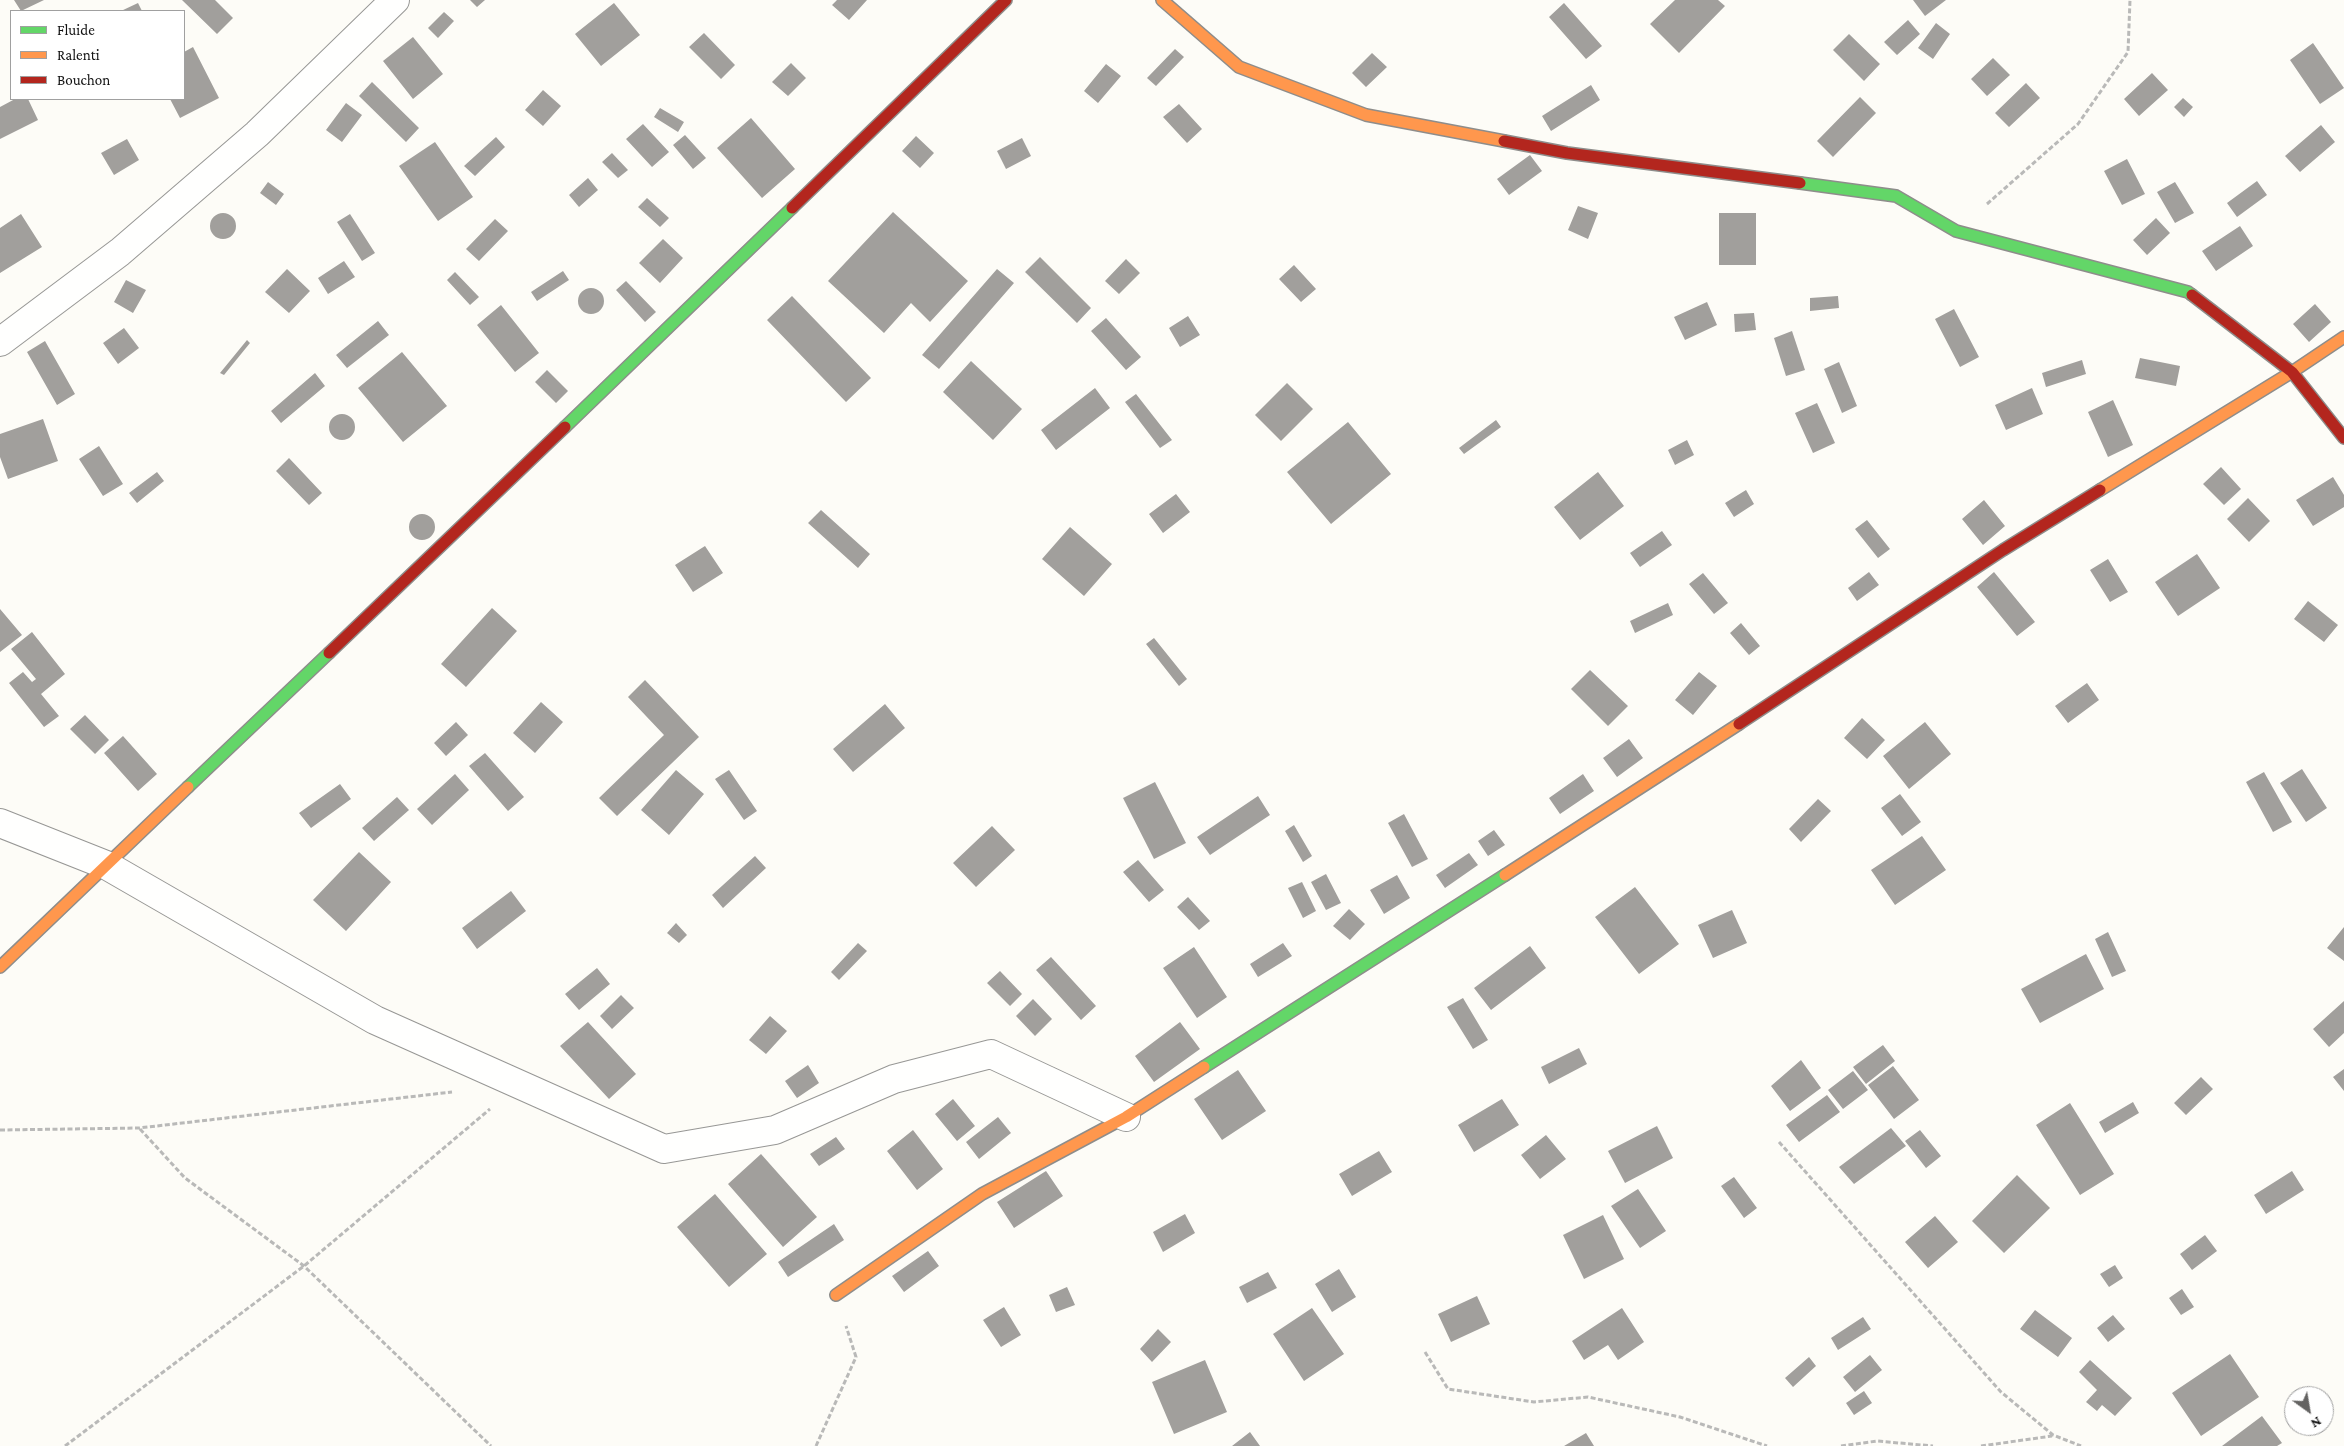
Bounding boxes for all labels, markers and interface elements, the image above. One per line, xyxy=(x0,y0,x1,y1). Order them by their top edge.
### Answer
legend xyxy=(10,10,185,100)
text: Fluide xyxy=(57,22,95,38)
text: Ralenti xyxy=(57,47,100,63)
text: Bouchon xyxy=(57,72,110,88)
north arrow xyxy=(2284,1386,2334,1436)
text: N xyxy=(2308,1414,2325,1432)

